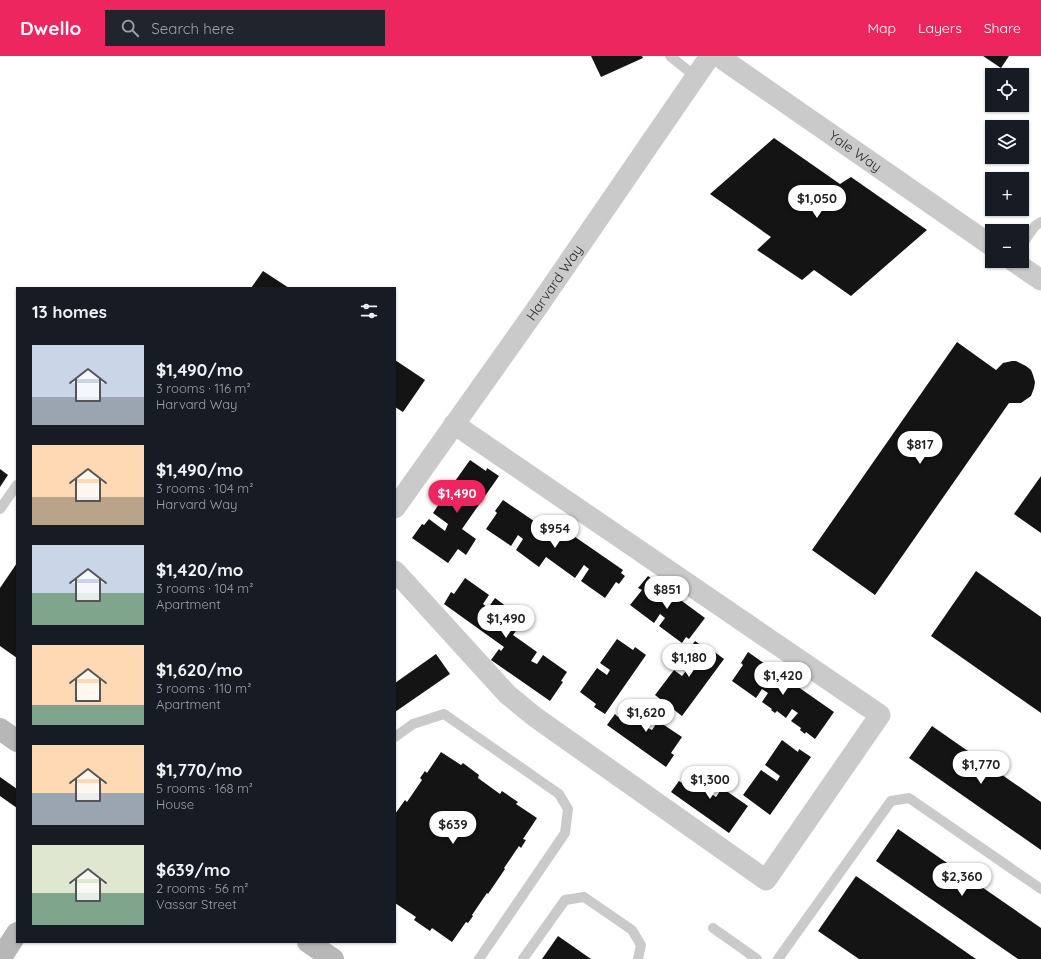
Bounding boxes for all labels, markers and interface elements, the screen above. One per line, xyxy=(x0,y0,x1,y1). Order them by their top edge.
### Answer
search box xyxy=(105,10,385,46)
text: Dwello xyxy=(20,16,81,40)
icon: search xyxy=(119,17,141,39)
text: Search here xyxy=(151,19,234,38)
text: Map xyxy=(867,19,896,37)
text: Layers xyxy=(918,19,962,37)
text: Share xyxy=(984,19,1021,37)
map controls xyxy=(985,68,1029,268)
button: locate xyxy=(985,68,1029,112)
button: layers xyxy=(985,120,1029,164)
street label: Yale Way xyxy=(825,127,885,176)
button: + xyxy=(985,172,1029,216)
pin: $1,050 xyxy=(784,185,850,219)
text: $1,050 xyxy=(797,190,837,206)
button: − xyxy=(985,224,1029,268)
street label: Harvard Way xyxy=(522,241,587,324)
icon: filters xyxy=(358,300,380,322)
text: 13 homes xyxy=(32,301,107,322)
text: $1,490/mo xyxy=(156,359,243,380)
icon: home xyxy=(64,361,112,409)
text: 3 rooms · 116 m² xyxy=(156,380,251,396)
text: Harvard Way xyxy=(156,396,237,412)
pin: $817 xyxy=(896,431,944,465)
text: $817 xyxy=(906,436,934,452)
text: $1,490/mo xyxy=(156,459,243,480)
icon: home xyxy=(64,461,112,509)
text: 3 rooms · 104 m² xyxy=(156,480,253,496)
pin: $1,490 xyxy=(424,480,490,514)
text: $1,490 xyxy=(437,485,477,501)
text: Harvard Way xyxy=(156,496,237,512)
pin: $954 xyxy=(531,515,579,549)
text: $954 xyxy=(540,520,570,536)
text: $1,420/mo xyxy=(156,559,243,580)
icon: home xyxy=(64,561,112,609)
pin: $851 xyxy=(643,576,691,610)
text: 3 rooms · 104 m² xyxy=(156,580,253,596)
text: $851 xyxy=(653,581,681,597)
text: Apartment xyxy=(156,596,221,612)
pin: $1,490 xyxy=(473,605,539,639)
text: $1,490 xyxy=(486,610,526,626)
pin: $1,180 xyxy=(656,644,722,678)
text: $1,180 xyxy=(671,649,707,665)
text: $1,620/mo xyxy=(156,659,243,680)
icon: home xyxy=(64,661,112,709)
pin: $1,420 xyxy=(750,662,816,696)
text: $1,420 xyxy=(763,667,803,683)
text: 3 rooms · 110 m² xyxy=(156,680,251,696)
text: Apartment xyxy=(156,696,221,712)
pin: $1,620 xyxy=(613,699,679,733)
text: $1,620 xyxy=(627,704,665,720)
pin: $1,770 xyxy=(948,751,1014,785)
text: $1,770 xyxy=(962,756,1000,772)
text: $1,770/mo xyxy=(156,759,242,780)
icon: home xyxy=(64,761,112,809)
pin: $1,300 xyxy=(677,766,743,800)
text: $1,300 xyxy=(690,771,730,787)
text: 5 rooms · 168 m² xyxy=(156,780,253,796)
text: House xyxy=(156,796,194,812)
pin: $639 xyxy=(429,811,477,845)
text: $639 xyxy=(438,816,468,832)
text: $639/mo xyxy=(156,859,230,880)
icon: home xyxy=(64,861,112,909)
pin: $2,360 xyxy=(929,863,995,897)
text: $2,360 xyxy=(942,868,982,884)
text: 2 rooms · 56 m² xyxy=(156,880,248,896)
text: Vassar Street xyxy=(156,896,237,912)

